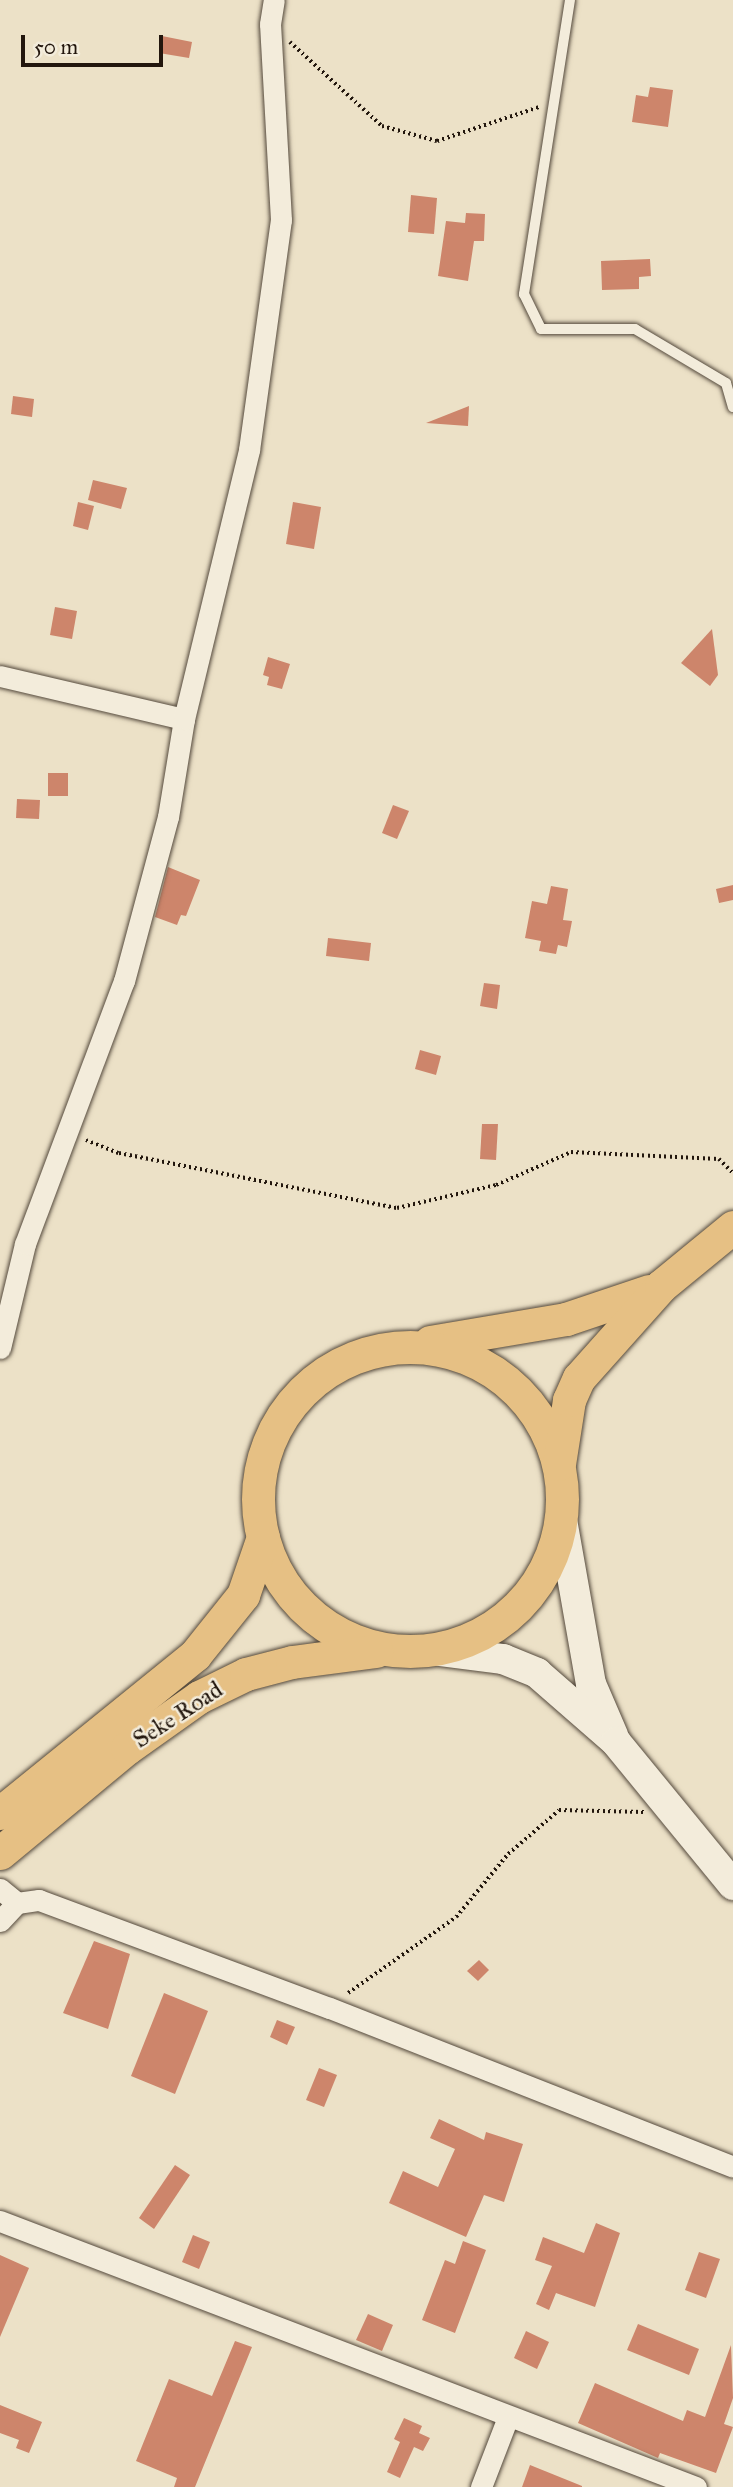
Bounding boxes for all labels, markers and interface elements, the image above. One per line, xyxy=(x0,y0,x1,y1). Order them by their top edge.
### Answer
scale bar xyxy=(24,21,166,65)
text: 50 m xyxy=(34,34,78,60)
street label: Seke Road xyxy=(128,1675,228,1755)

